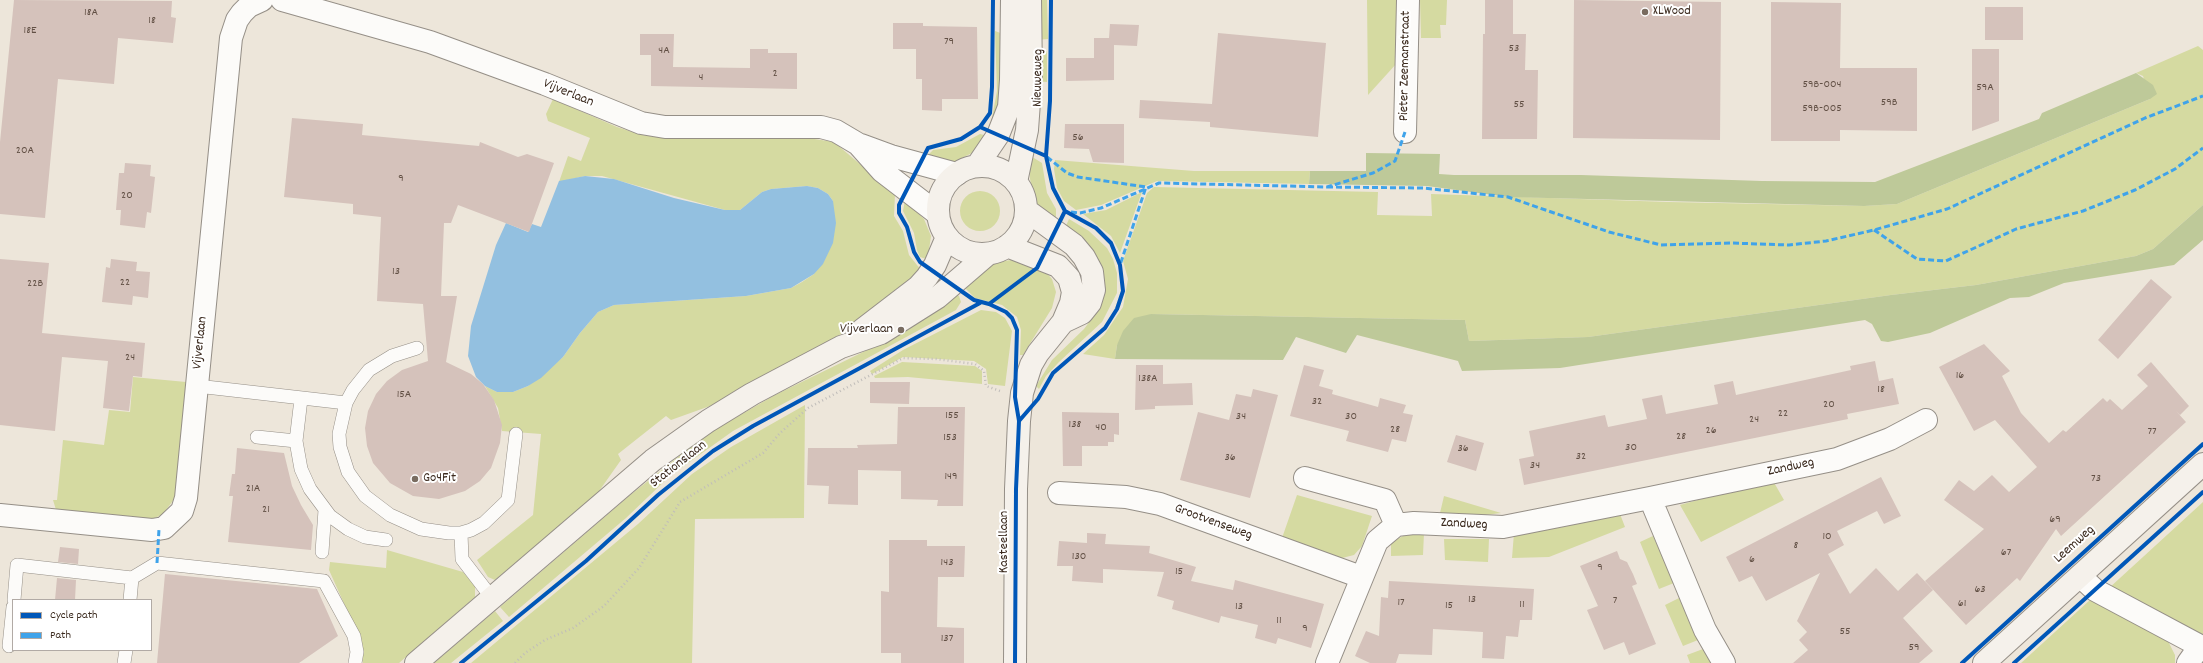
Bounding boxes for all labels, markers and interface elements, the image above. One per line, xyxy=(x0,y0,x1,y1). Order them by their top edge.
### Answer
place label: XLWood xyxy=(1653,4,1691,20)
house number: 18A xyxy=(84,6,98,20)
marker: XLWood xyxy=(1640,7,1650,17)
street label: Pieter Zeemanstraat xyxy=(1397,11,1415,121)
house number: 18 xyxy=(148,14,156,28)
house number: 18E xyxy=(24,24,36,38)
house number: 79 xyxy=(944,35,954,49)
house number: 53 xyxy=(1509,42,1519,56)
house number: 4A xyxy=(658,44,670,58)
street label: Nieuweweg xyxy=(1030,49,1048,107)
house number: 2 xyxy=(772,67,778,81)
house number: 4 xyxy=(699,71,703,85)
street label: Vijverlaan xyxy=(540,76,596,112)
house number: 59B-004 xyxy=(1803,78,1841,92)
house number: 59A xyxy=(1976,81,1994,95)
house number: 59B xyxy=(1881,96,1897,110)
house number: 55 xyxy=(1513,98,1525,112)
house number: 59B-005 xyxy=(1802,102,1842,116)
house number: 56 xyxy=(1072,131,1084,145)
house number: 20A xyxy=(16,144,34,158)
house number: 9 xyxy=(398,172,404,186)
house number: 20 xyxy=(121,189,133,203)
house number: 13 xyxy=(392,265,400,279)
house number: 22 xyxy=(120,276,130,290)
house number: 22B xyxy=(27,277,43,291)
street label: Vijverlaan xyxy=(190,316,212,370)
place label: Vijverlaan xyxy=(840,322,893,338)
marker: Vijverlaan xyxy=(896,325,906,335)
house number: 24 xyxy=(125,351,135,365)
house number: 16 xyxy=(1956,369,1964,383)
house number: 138A xyxy=(1138,372,1158,386)
house number: 18 xyxy=(1877,383,1885,397)
house number: 15A xyxy=(397,388,411,402)
house number: 32 xyxy=(1312,395,1322,409)
house number: 20 xyxy=(1823,398,1835,412)
house number: 22 xyxy=(1778,407,1788,421)
house number: 155 xyxy=(945,409,959,423)
house number: 34 xyxy=(1236,410,1246,424)
house number: 30 xyxy=(1345,410,1357,424)
house number: 24 xyxy=(1749,413,1759,427)
house number: 138 xyxy=(1069,418,1081,432)
house number: 40 xyxy=(1095,421,1107,435)
house number: 28 xyxy=(1390,423,1400,437)
house number: 26 xyxy=(1705,424,1717,438)
house number: 77 xyxy=(2147,425,2157,439)
house number: 28 xyxy=(1676,430,1686,444)
house number: 153 xyxy=(943,431,957,445)
street label: Stationslaan xyxy=(647,438,711,492)
house number: 30 xyxy=(1625,441,1637,455)
house number: 36 xyxy=(1457,442,1469,456)
house number: 32 xyxy=(1576,450,1586,464)
house number: 36 xyxy=(1224,451,1236,465)
street label: Zandweg xyxy=(1766,455,1816,481)
house number: 34 xyxy=(1530,459,1540,473)
house number: 149 xyxy=(944,470,958,484)
place label: Go4Fit xyxy=(423,471,456,487)
house number: 73 xyxy=(2091,472,2101,486)
marker: Go4Fit xyxy=(410,474,420,484)
house number: 21A xyxy=(246,482,260,496)
street label: Grootvenseweg xyxy=(1172,501,1254,545)
house number: 21 xyxy=(262,503,270,517)
street label: Kasteellaan xyxy=(997,511,1013,573)
house number: 69 xyxy=(2049,513,2061,527)
street label: Zandweg xyxy=(1440,515,1488,535)
street label: Leemweg xyxy=(2051,522,2099,568)
house number: 10 xyxy=(1822,530,1832,544)
house number: 8 xyxy=(1794,539,1798,553)
house number: 67 xyxy=(2001,546,2011,560)
house number: 130 xyxy=(1072,550,1086,564)
house number: 6 xyxy=(1749,553,1755,567)
house number: 143 xyxy=(941,556,953,570)
house number: 9 xyxy=(1597,561,1603,575)
house number: 15 xyxy=(1175,565,1183,579)
house number: 63 xyxy=(1974,583,1986,597)
house number: 13 xyxy=(1468,593,1476,607)
house number: 7 xyxy=(1613,594,1617,608)
house number: 17 xyxy=(1397,596,1405,610)
house number: 61 xyxy=(1958,597,1966,611)
house number: 11 xyxy=(1519,598,1525,612)
legend xyxy=(12,599,152,651)
house number: 15 xyxy=(1445,599,1453,613)
house number: 13 xyxy=(1235,600,1243,614)
text: Cycle path xyxy=(50,607,98,624)
house number: 11 xyxy=(1276,614,1282,628)
house number: 9 xyxy=(1302,622,1308,636)
house number: 55 xyxy=(1839,625,1851,639)
text: Path xyxy=(50,627,71,644)
house number: 137 xyxy=(941,632,953,646)
house number: 59 xyxy=(1908,641,1920,655)

